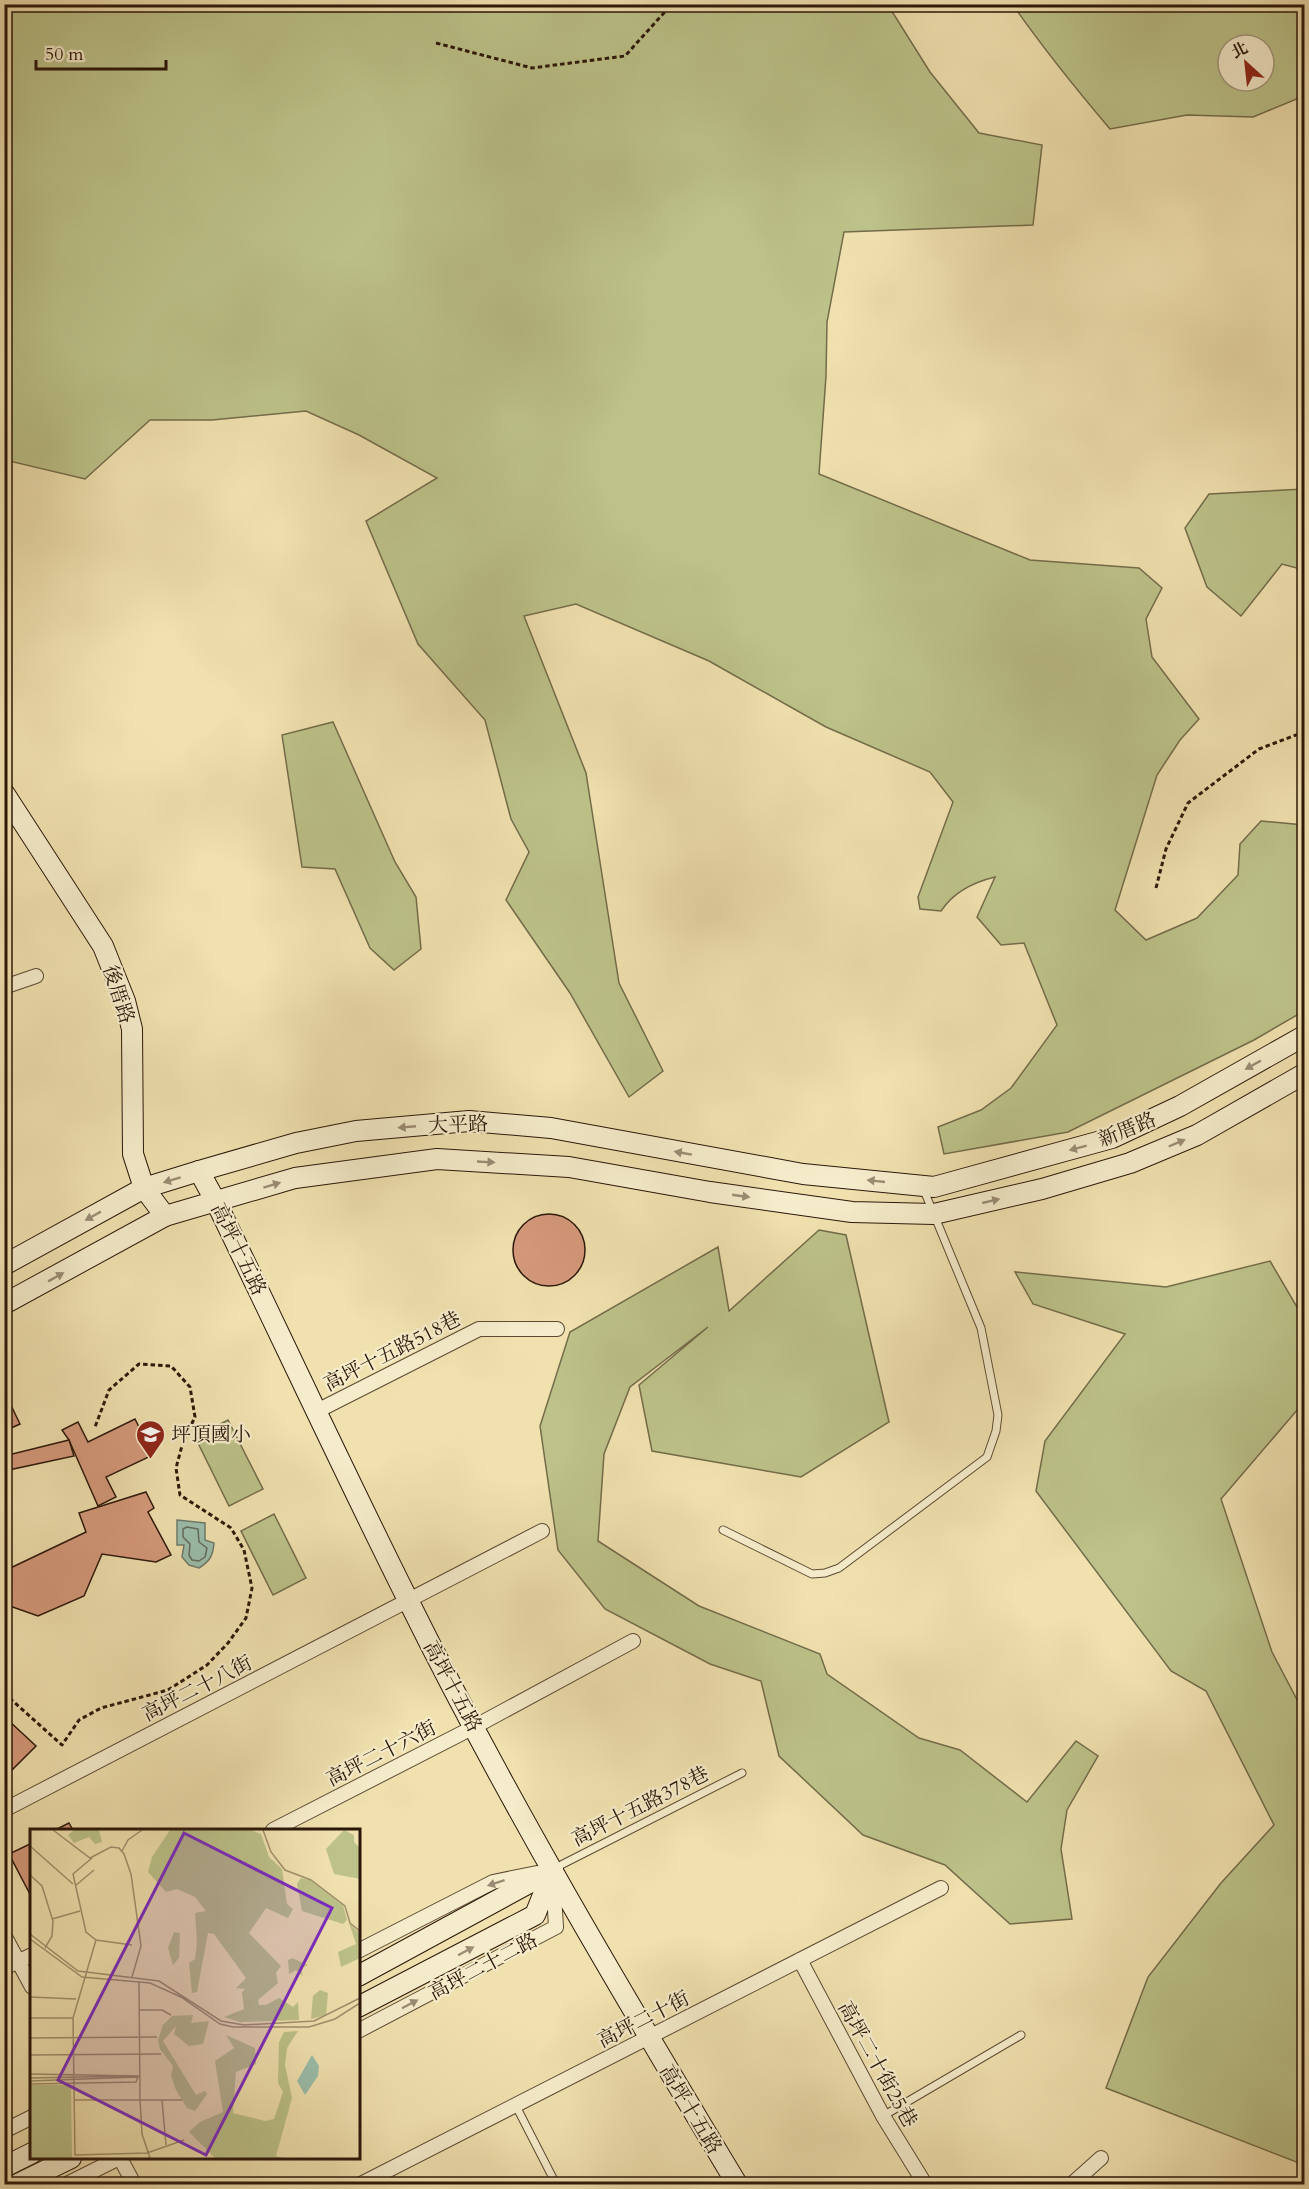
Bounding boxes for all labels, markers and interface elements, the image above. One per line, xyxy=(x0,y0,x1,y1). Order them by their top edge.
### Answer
scale bar xyxy=(36,33,166,71)
north arrow xyxy=(1216,33,1276,93)
text: 北 xyxy=(1228,37,1252,64)
text: 50 m xyxy=(45,42,84,67)
street label: 後厝路 xyxy=(96,961,141,1027)
one-way arrow xyxy=(1245,1060,1262,1070)
street label: 新厝路 xyxy=(1094,1106,1160,1153)
street label: 大平路 xyxy=(428,1110,488,1139)
one-way arrow xyxy=(398,1122,417,1132)
one-way arrow xyxy=(1168,1138,1186,1147)
one-way arrow xyxy=(1069,1143,1087,1153)
one-way arrow xyxy=(674,1148,693,1157)
one-way arrow xyxy=(476,1157,495,1167)
one-way arrow xyxy=(163,1176,181,1185)
one-way arrow xyxy=(867,1176,886,1186)
one-way arrow xyxy=(263,1180,281,1189)
one-way arrow xyxy=(732,1192,751,1201)
one-way arrow xyxy=(982,1196,1000,1206)
street label: 高坪十五路 xyxy=(204,1198,273,1300)
one-way arrow xyxy=(84,1211,101,1221)
one-way arrow xyxy=(48,1271,64,1282)
street label: 高坪十五路518巷 xyxy=(319,1305,466,1398)
school or university icon: 坪頂國小 xyxy=(134,1418,166,1460)
place label: 坪頂國小 xyxy=(171,1421,251,1448)
street label: 高坪十五路 xyxy=(417,1636,488,1737)
street label: 高坪二十八街 xyxy=(138,1649,257,1728)
street label: 高坪二十六街 xyxy=(322,1714,441,1793)
street label: 高坪十五路378巷 xyxy=(567,1760,714,1853)
inset map xyxy=(30,1829,360,2159)
one-way arrow xyxy=(487,1879,505,1888)
street label: 高坪二十二路 xyxy=(424,1926,543,2007)
one-way arrow xyxy=(458,1946,475,1956)
street label: 高坪二十街 xyxy=(593,1985,694,2054)
street label: 高坪二十街25巷 xyxy=(832,1996,923,2132)
one-way arrow xyxy=(402,1999,419,2009)
street label: 高坪十五路 xyxy=(653,2059,728,2159)

